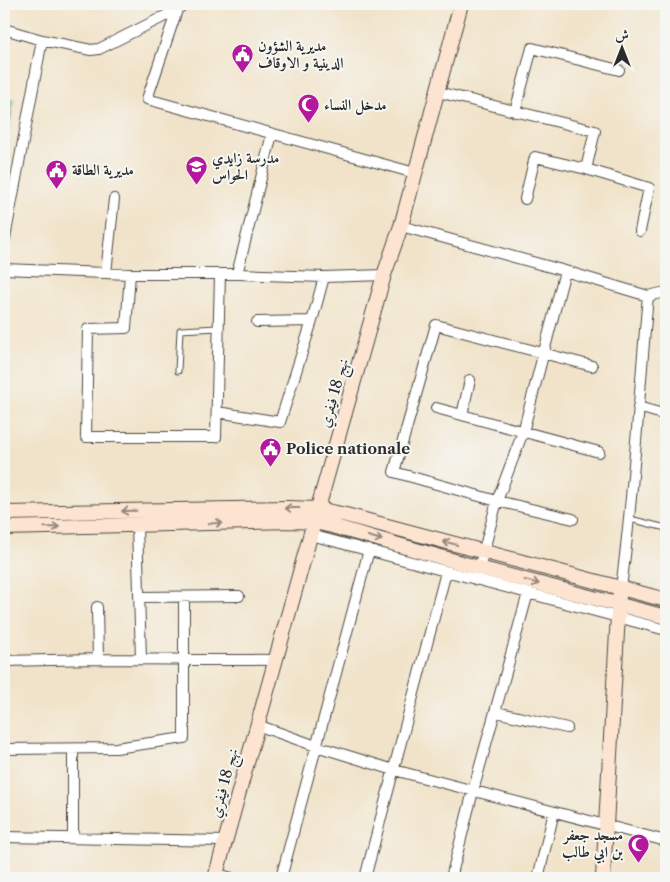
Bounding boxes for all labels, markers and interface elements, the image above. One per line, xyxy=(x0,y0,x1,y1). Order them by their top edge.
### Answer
north arrow xyxy=(598,22,648,72)
text: ش xyxy=(615,26,629,44)
place label: مديرية الشؤون الدينية و الاوقاف xyxy=(258,36,343,72)
public building icon: مديرية الشؤون الدينية و الاوقاف xyxy=(230,43,254,74)
mosque icon: مدخل النساء xyxy=(296,93,320,124)
place label: مدخل النساء xyxy=(324,95,387,116)
place label: مدرسة زايدي الحواس xyxy=(212,148,279,184)
school or university icon: مدرسة زايدي الحواس xyxy=(184,155,208,186)
public building icon: مديرية الطاقة xyxy=(44,158,68,189)
place label: مديرية الطاقة xyxy=(72,160,134,179)
street label: نهج 18 فيفري xyxy=(315,356,357,431)
public building icon: Police nationale xyxy=(258,437,282,468)
place label: Police nationale xyxy=(286,439,410,458)
one-way arrow xyxy=(284,503,300,513)
one-way arrow xyxy=(122,506,138,516)
one-way arrow xyxy=(206,518,223,528)
one-way arrow xyxy=(44,522,60,531)
one-way arrow xyxy=(367,534,383,543)
one-way arrow xyxy=(442,538,458,548)
one-way arrow xyxy=(523,578,539,587)
street label: نهج 18 فيفري xyxy=(205,746,247,821)
place label: مسجد جعفر بن ابي طالب xyxy=(562,825,623,864)
mosque icon: مسجد جعفر بن ابي طالب xyxy=(627,832,651,863)

